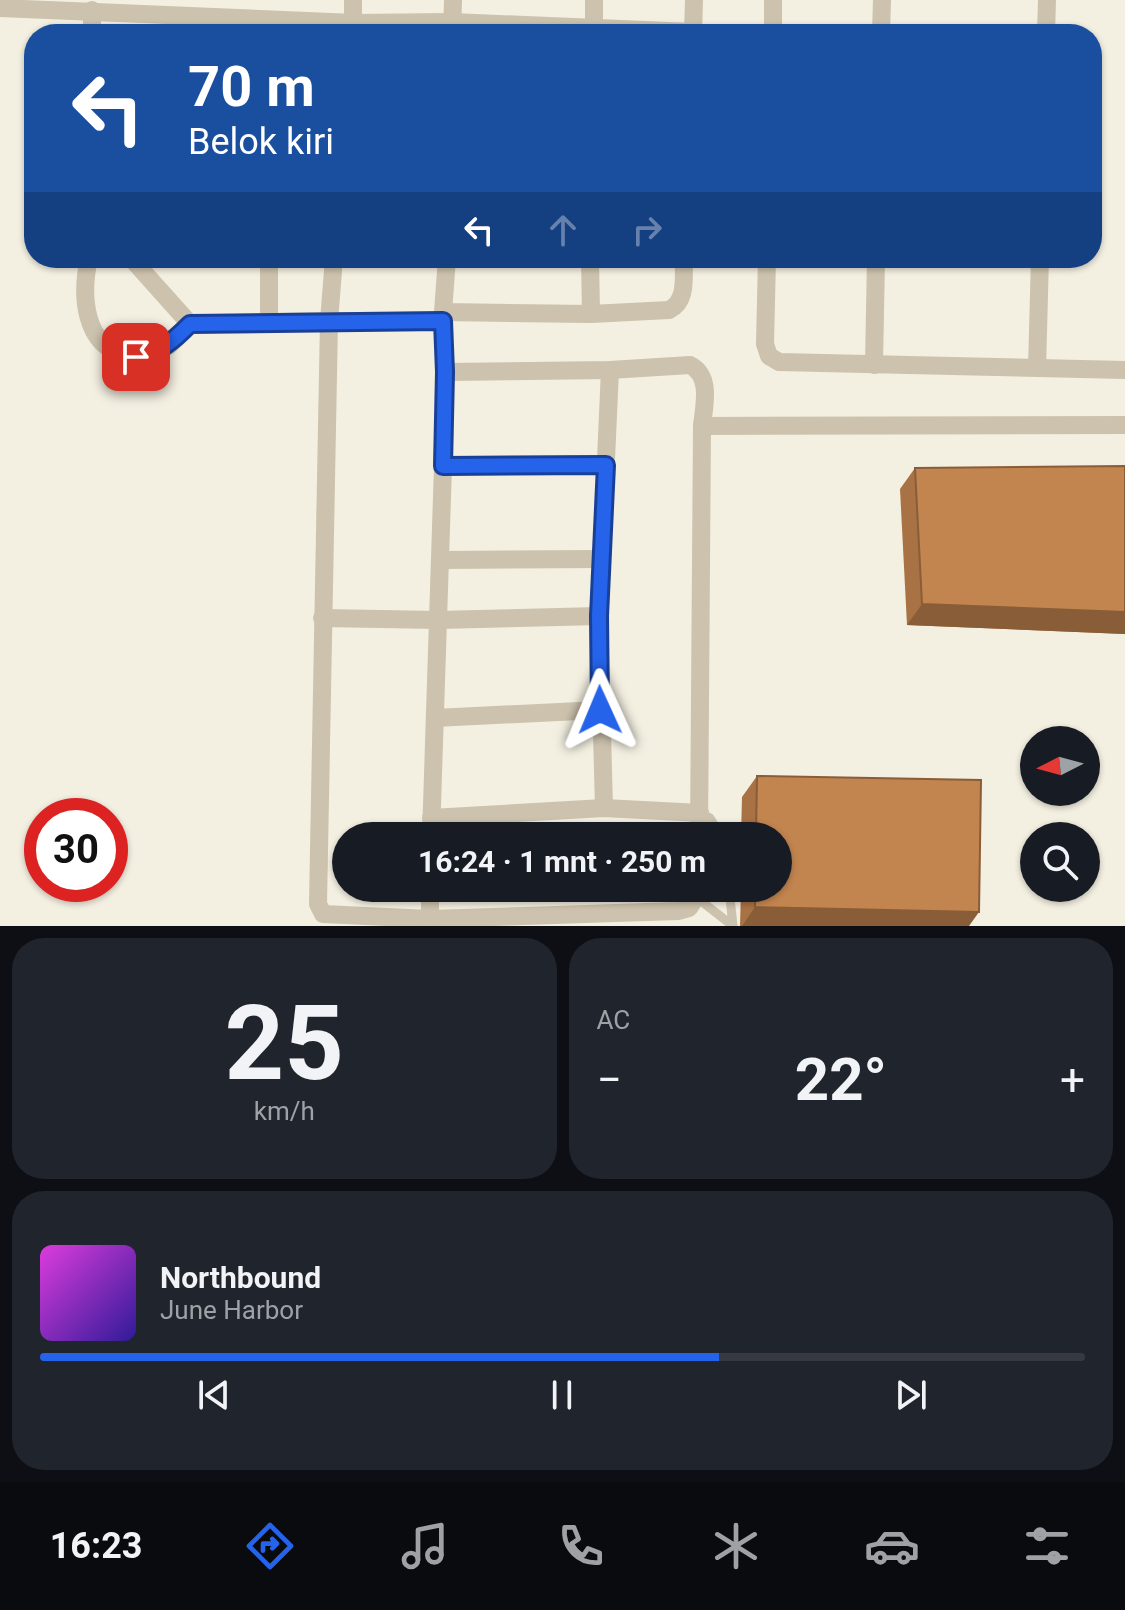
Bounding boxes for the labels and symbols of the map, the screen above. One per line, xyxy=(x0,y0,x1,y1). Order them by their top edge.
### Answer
pin xyxy=(102,323,170,391)
position arrow xyxy=(558,668,642,752)
north arrow xyxy=(1020,726,1100,806)
speed limit sign: 30 xyxy=(24,798,128,902)

